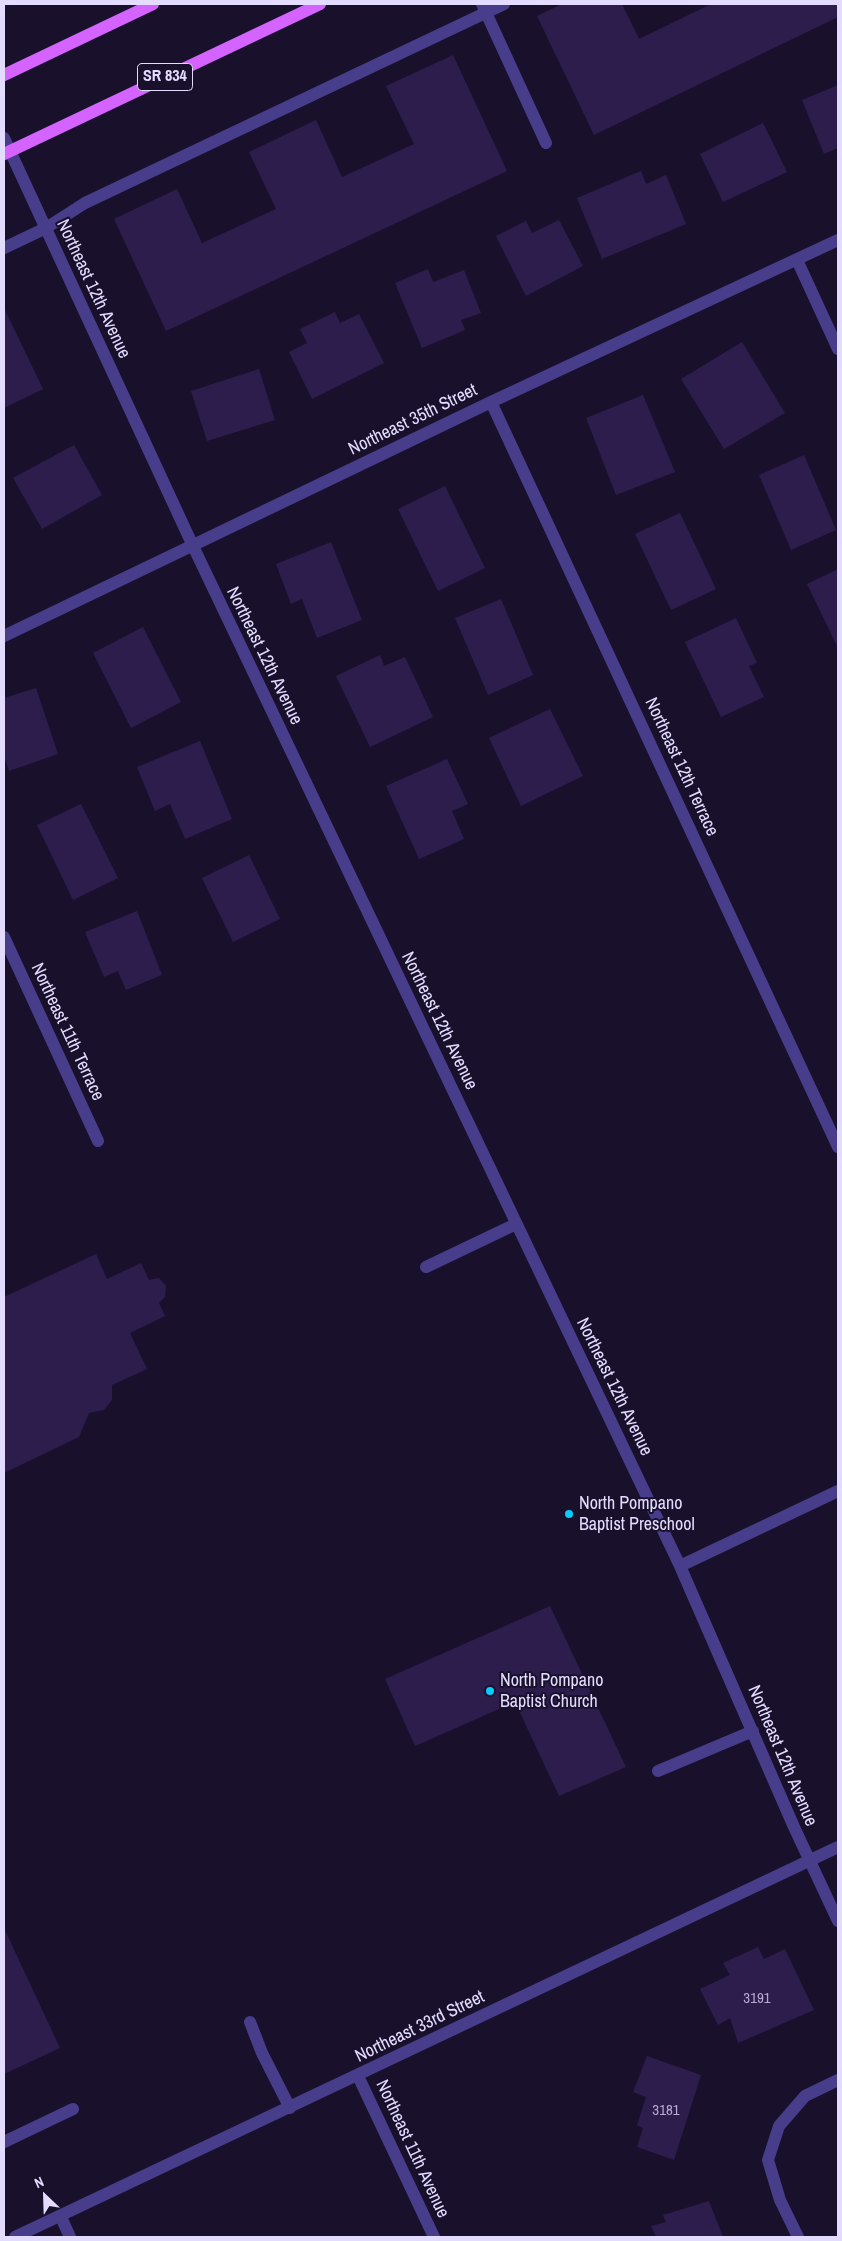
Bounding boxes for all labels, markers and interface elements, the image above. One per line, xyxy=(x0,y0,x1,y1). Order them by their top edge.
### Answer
road number: SR 834 xyxy=(138,64,192,90)
street label: Northeast 12th Avenue xyxy=(51,216,135,362)
street label: Northeast 35th Street xyxy=(345,380,481,460)
street label: Northeast 12th Avenue xyxy=(221,584,307,728)
street label: Northeast 12th Terrace xyxy=(639,694,723,840)
street label: Northeast 12th Avenue xyxy=(396,949,482,1093)
street label: Northeast 11th Terrace xyxy=(26,960,108,1104)
street label: Northeast 12th Avenue xyxy=(571,1315,657,1459)
place label: North Pompano Baptist Preschool xyxy=(579,1493,695,1536)
marker: North Pompano Baptist Preschool xyxy=(563,1508,575,1520)
place label: North Pompano Baptist Church xyxy=(500,1670,603,1712)
street label: Northeast 12th Avenue xyxy=(743,1682,821,1830)
marker: North Pompano Baptist Church xyxy=(484,1685,496,1697)
street label: Northeast 33rd Street xyxy=(352,1986,488,2068)
house number: 3191 xyxy=(743,1990,771,2008)
street label: Northeast 11th Avenue xyxy=(371,2077,453,2221)
house number: 3181 xyxy=(652,2102,680,2120)
north arrow xyxy=(20,2171,70,2221)
text: N xyxy=(31,2172,46,2192)

